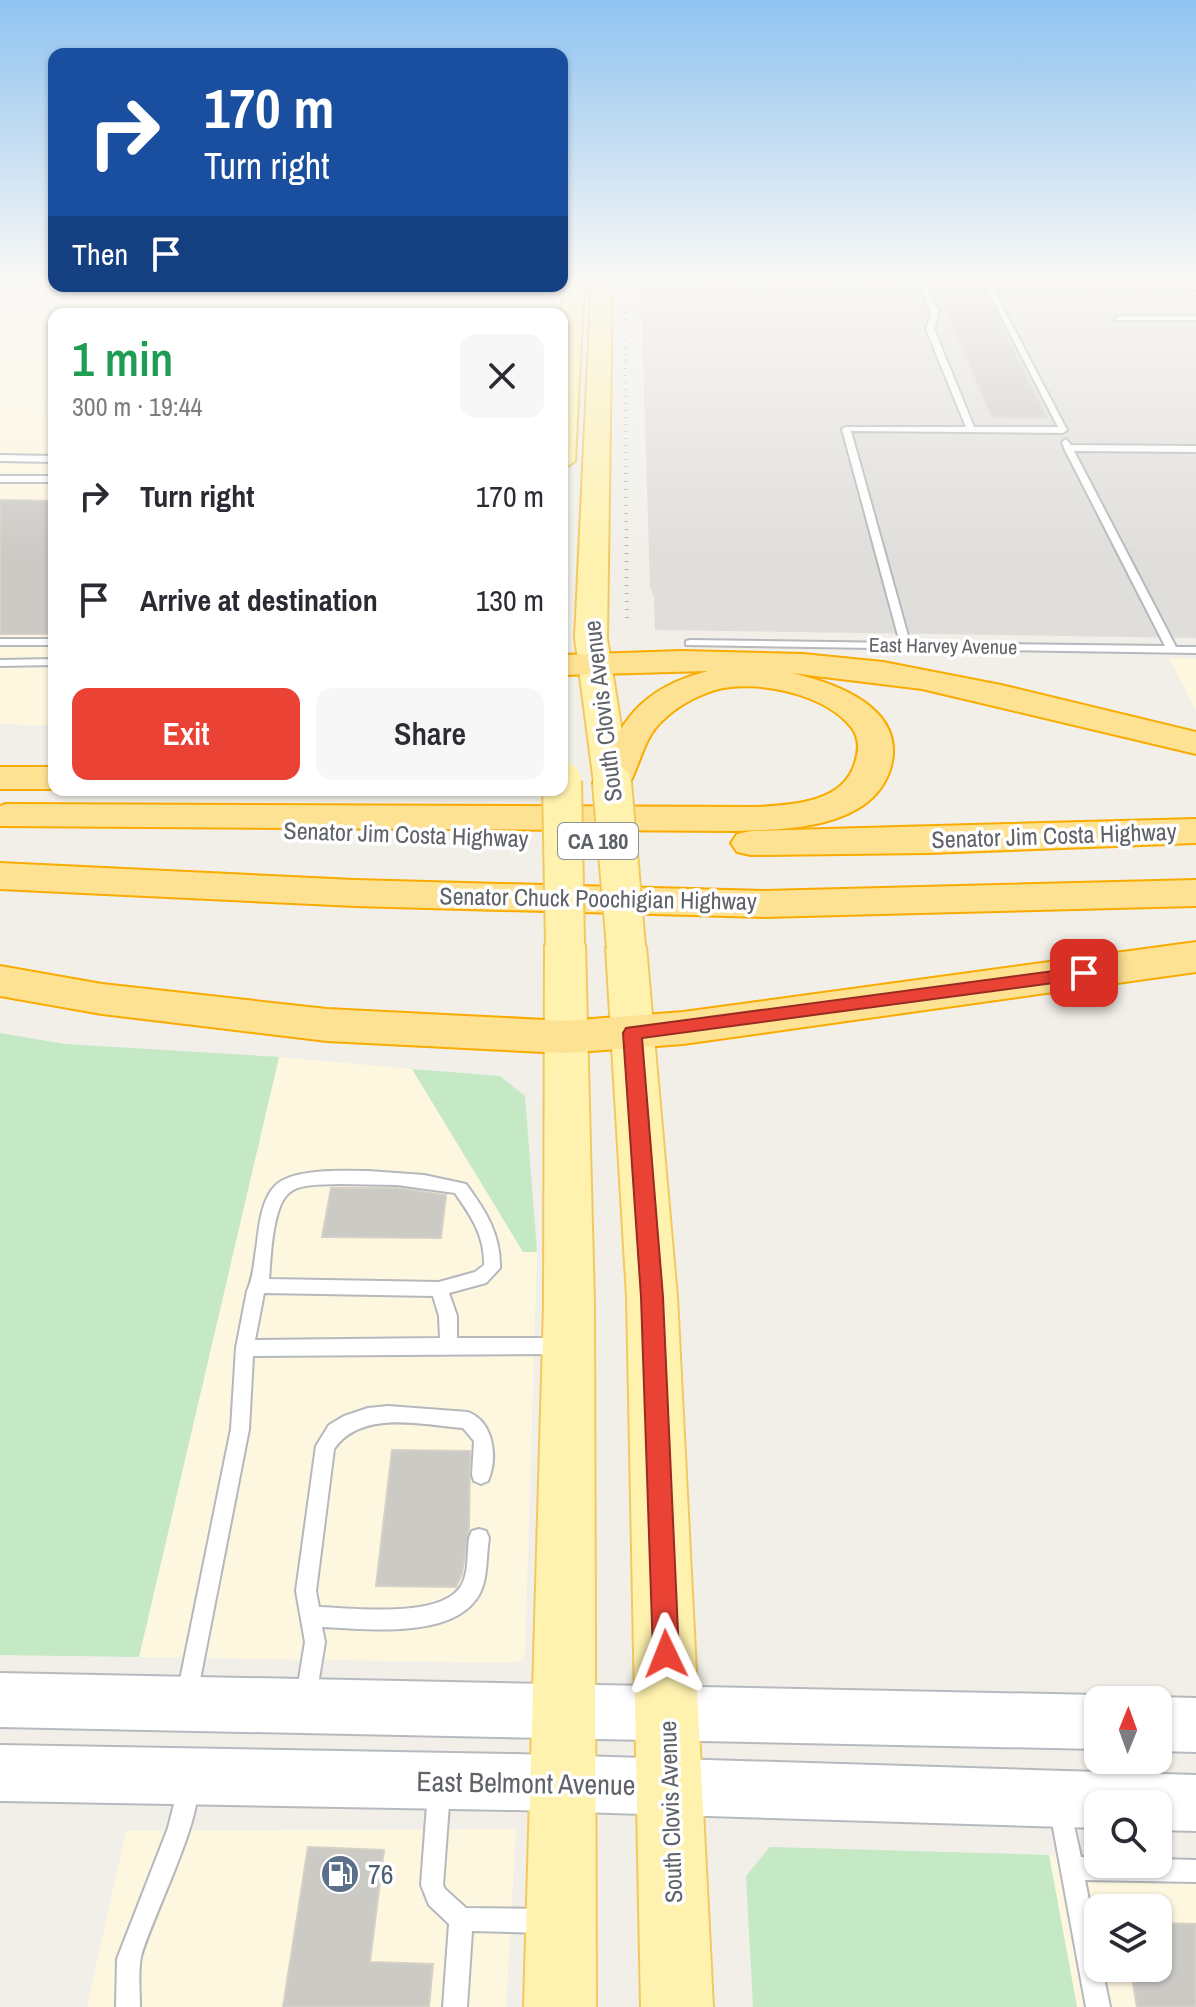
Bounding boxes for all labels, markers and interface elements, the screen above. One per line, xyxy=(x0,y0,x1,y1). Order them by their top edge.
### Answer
text: 170 m xyxy=(204,70,334,145)
icon: right xyxy=(72,80,176,184)
text: Turn right xyxy=(204,142,329,190)
icon: arrive xyxy=(144,232,188,276)
text: Then xyxy=(72,234,128,274)
text: 1 min xyxy=(72,326,173,391)
button: close xyxy=(460,334,544,418)
text: 300 m · 19:44 xyxy=(72,389,202,424)
icon: right xyxy=(72,474,116,518)
text: Turn right xyxy=(140,476,254,516)
text: 170 m xyxy=(476,476,544,516)
icon: arrive xyxy=(72,578,116,622)
text: Arrive at destination xyxy=(140,580,378,620)
text: 130 m xyxy=(476,580,544,620)
street label: South Clovis Avenue xyxy=(575,619,629,804)
street label: East Harvey Avenue xyxy=(869,631,1017,660)
button: Exit xyxy=(72,688,300,780)
button: Share xyxy=(316,688,544,780)
street label: Senator Jim Costa Highway xyxy=(283,814,529,854)
street label: Senator Jim Costa Highway xyxy=(931,815,1177,855)
road number: CA 180 xyxy=(558,823,638,859)
street label: Senator Chuck Poochigian Highway xyxy=(439,879,757,917)
pin xyxy=(1050,939,1118,1007)
icon: arrive xyxy=(1062,951,1106,995)
position arrow xyxy=(624,1612,708,1696)
north arrow xyxy=(1084,1686,1172,1774)
map controls xyxy=(1084,1686,1172,1982)
street label: South Clovis Avenue xyxy=(651,1720,689,1904)
street label: East Belmont Avenue xyxy=(416,1762,636,1804)
button: search xyxy=(1084,1790,1172,1878)
fuel station icon: 76 xyxy=(319,1853,361,1895)
place label: 76 xyxy=(368,1855,394,1893)
button: layers xyxy=(1084,1894,1172,1982)

